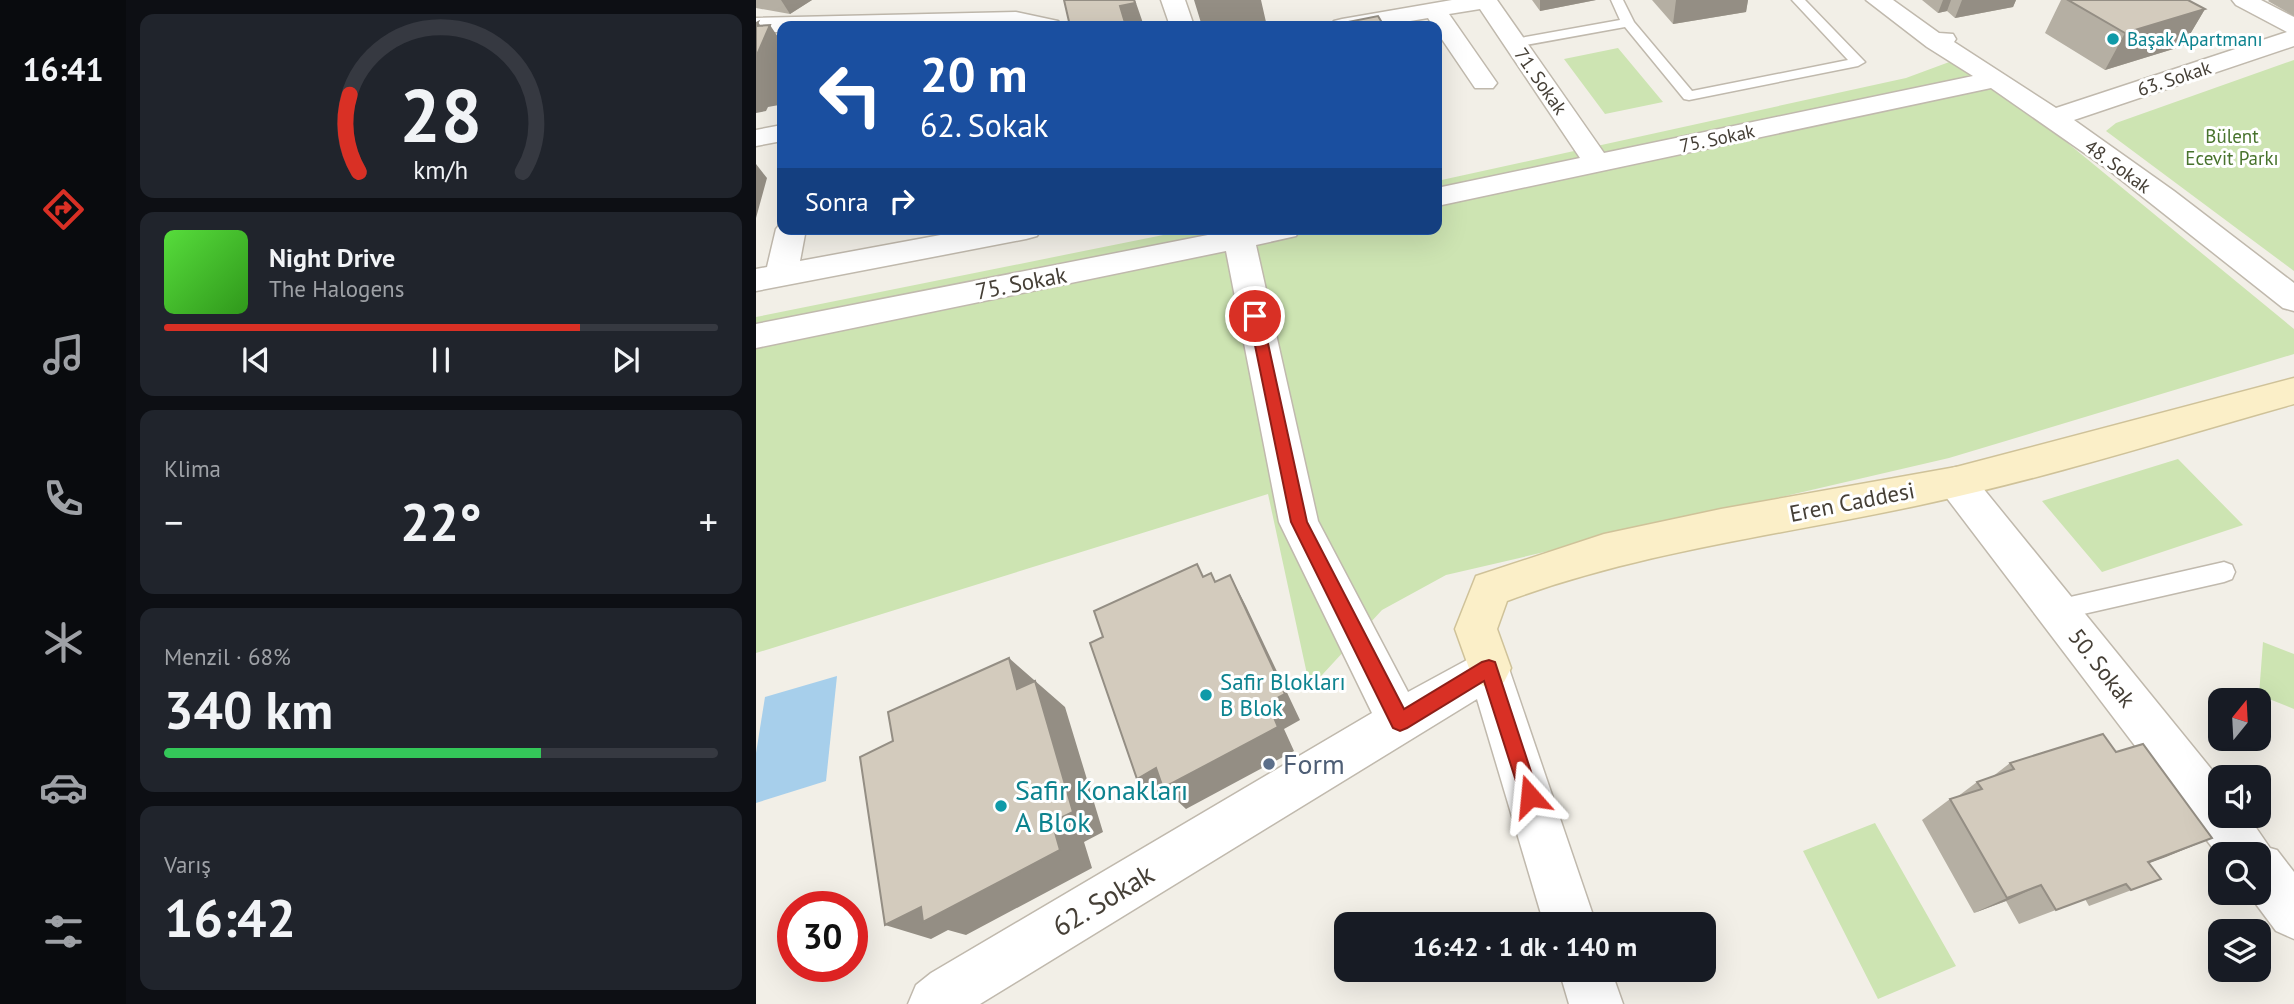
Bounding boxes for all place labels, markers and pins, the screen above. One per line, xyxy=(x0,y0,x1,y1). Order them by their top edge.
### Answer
place label: Başak Apartmanı xyxy=(2127,27,2263,51)
marker: Başak Apartmanı xyxy=(2105,31,2121,47)
pin xyxy=(1225,286,1285,346)
place label: Safir Blokları B Blok xyxy=(1220,667,1346,722)
marker: Safir Blokları B Blok xyxy=(1198,687,1214,703)
place label: Form xyxy=(1283,745,1345,782)
marker: Form xyxy=(1261,756,1277,772)
place label: Safir Konakları A Blok xyxy=(1015,771,1188,840)
marker: Safir Konakları A Blok xyxy=(993,798,1009,814)

